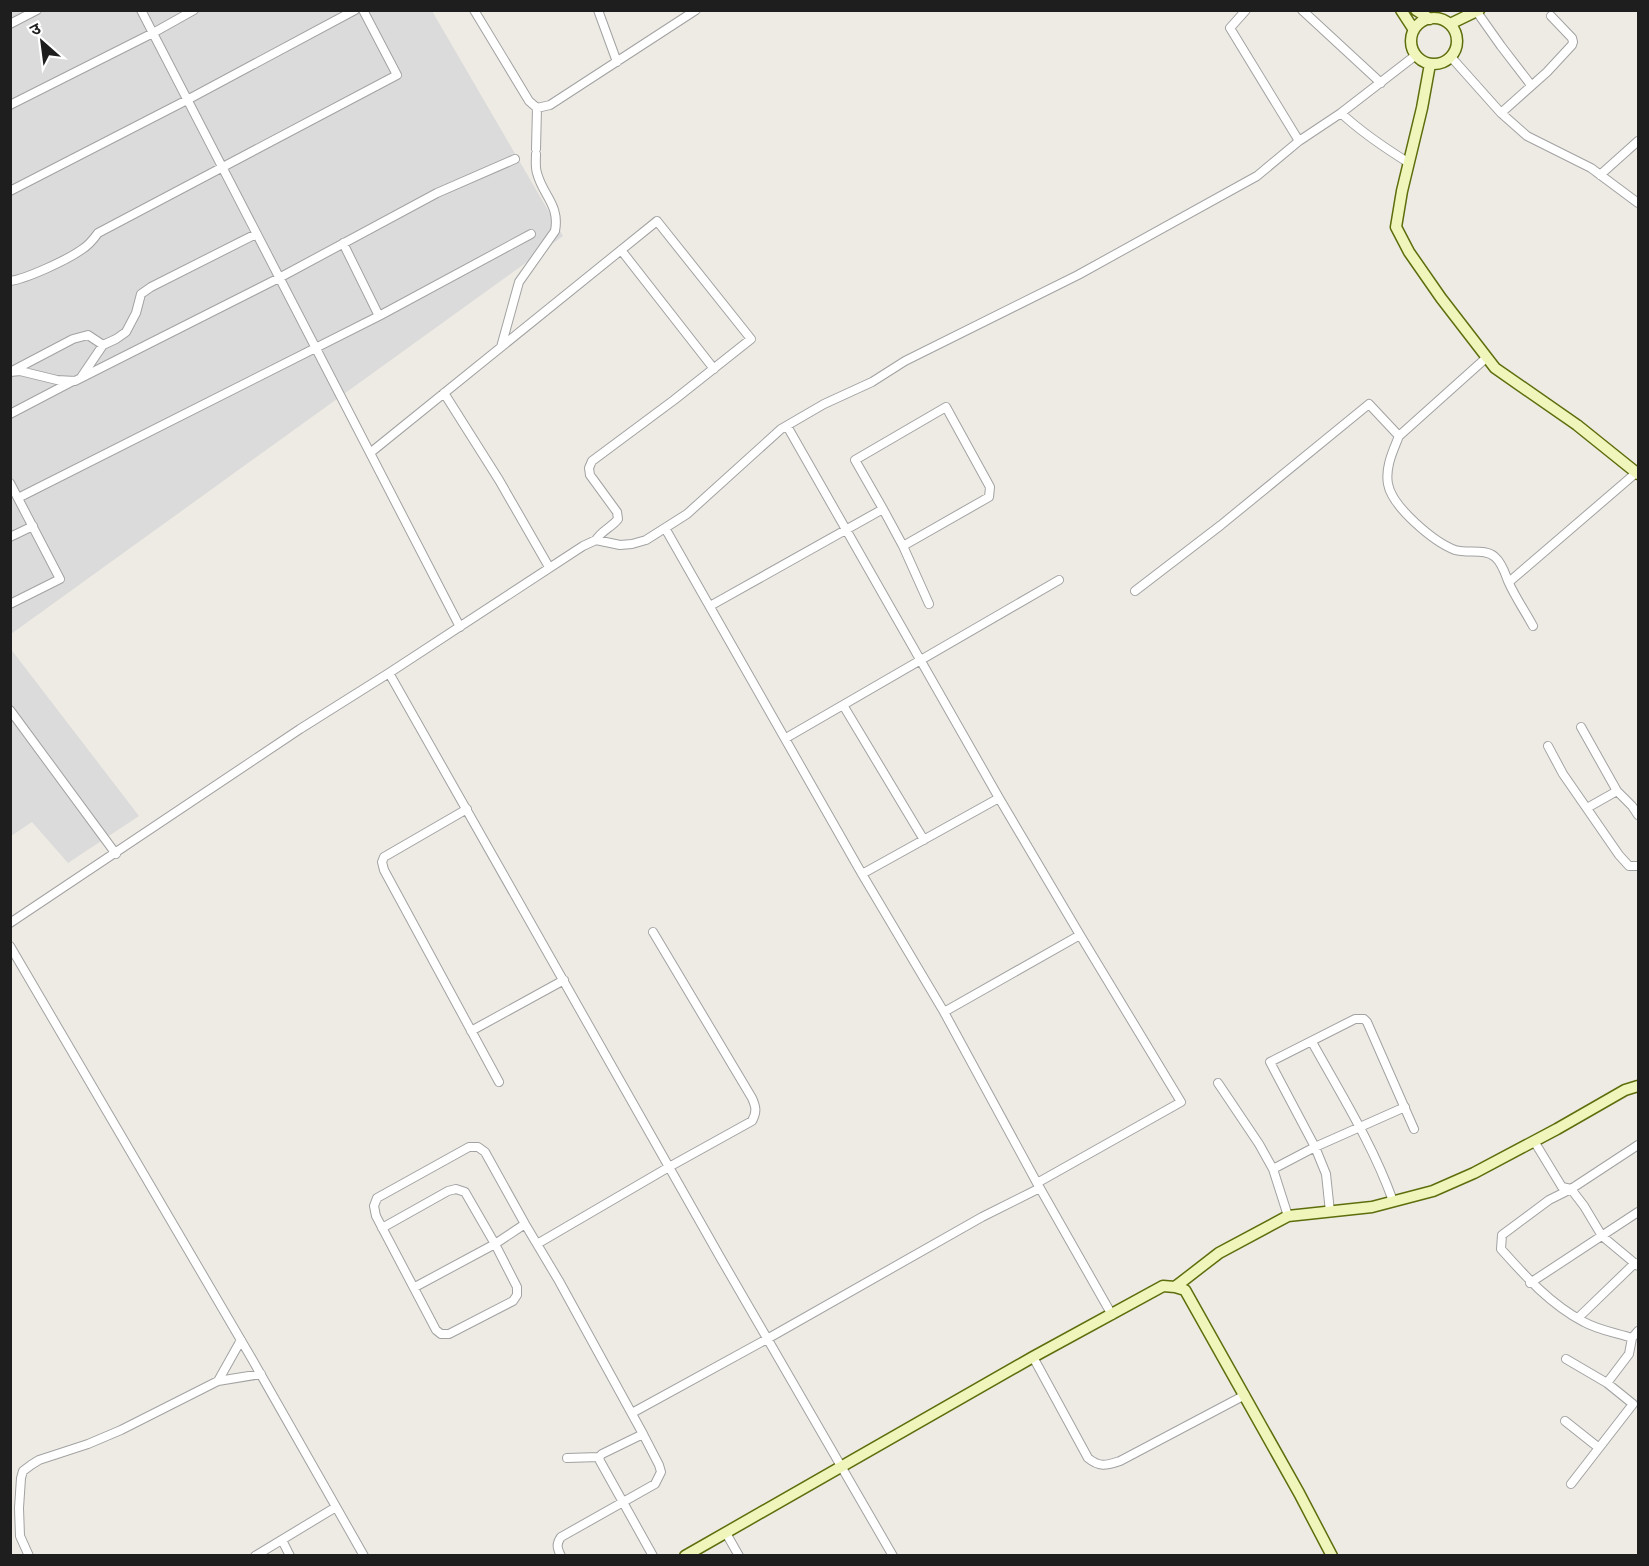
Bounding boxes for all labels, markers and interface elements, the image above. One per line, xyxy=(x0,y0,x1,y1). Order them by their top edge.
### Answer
north arrow xyxy=(12,12,72,72)
text: उ xyxy=(27,18,44,40)

